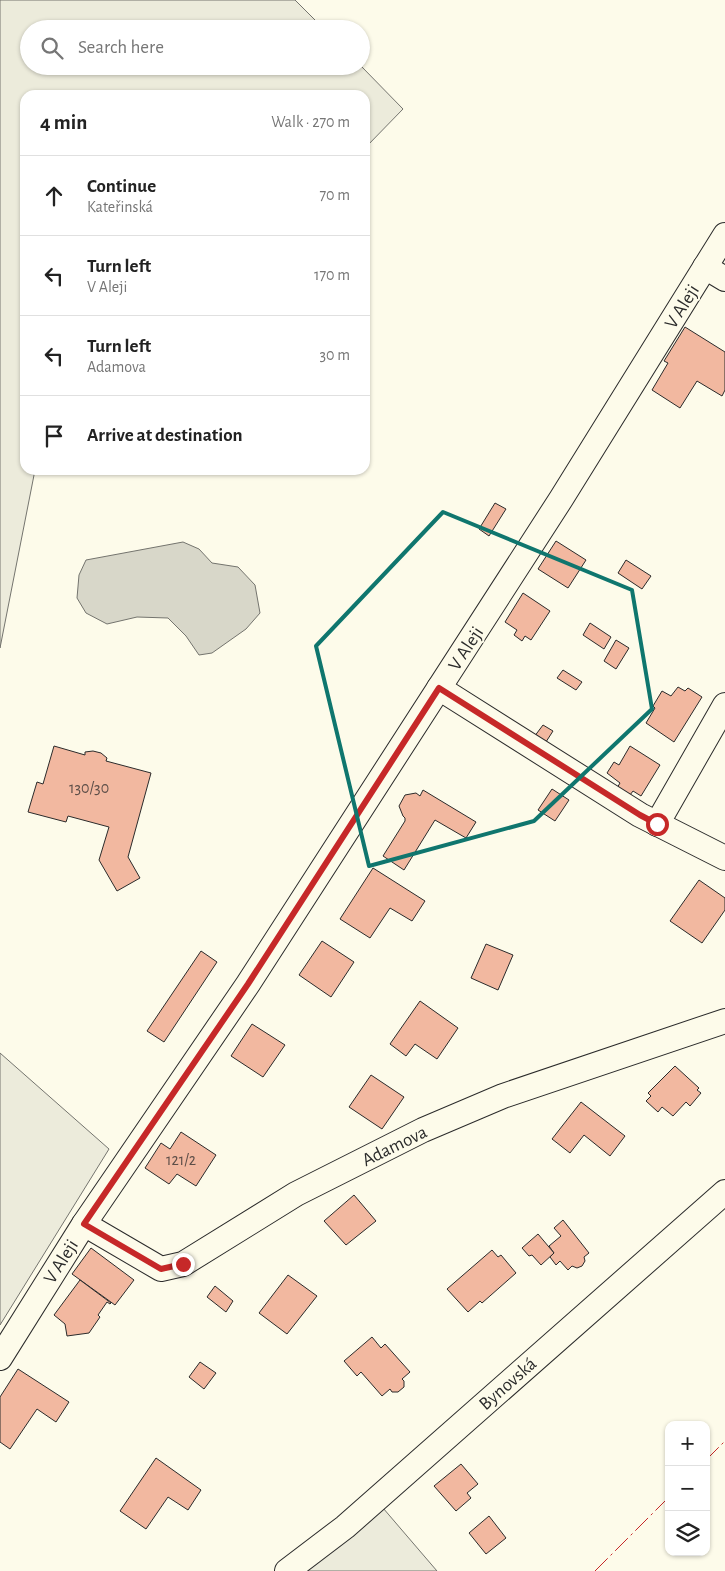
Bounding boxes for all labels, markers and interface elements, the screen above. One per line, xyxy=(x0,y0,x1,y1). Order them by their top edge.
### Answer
search box xyxy=(20,20,370,75)
icon: search xyxy=(38,34,66,62)
text: Search here xyxy=(78,38,164,57)
text: 4 min xyxy=(40,112,87,133)
text: Walk · 270 m xyxy=(271,114,350,130)
text: Continue xyxy=(87,177,156,196)
icon: ahead xyxy=(40,182,68,210)
text: 70 m xyxy=(319,187,350,203)
text: Kateřinská xyxy=(87,199,153,215)
text: Turn left xyxy=(87,257,151,276)
icon: left xyxy=(40,262,68,290)
text: 170 m xyxy=(314,267,350,283)
text: V Aleji xyxy=(87,279,127,295)
street label: V Aleji xyxy=(662,281,703,332)
text: Turn left xyxy=(87,337,151,356)
icon: left xyxy=(40,342,68,370)
text: 30 m xyxy=(320,347,350,363)
text: Adamova xyxy=(87,359,146,375)
icon: arrive xyxy=(40,422,68,450)
text: Arrive at destination xyxy=(87,426,243,445)
street label: V Aleji xyxy=(445,624,487,674)
house number: 130/30 xyxy=(69,780,109,796)
route start xyxy=(646,813,669,836)
street label: Adamova xyxy=(359,1122,430,1170)
house number: 121/2 xyxy=(166,1152,196,1168)
street label: V Aleji xyxy=(41,1236,82,1287)
route end xyxy=(172,1253,195,1276)
street label: Bynovská xyxy=(476,1354,541,1414)
map controls xyxy=(665,1421,710,1556)
button: + xyxy=(665,1421,710,1466)
button: − xyxy=(665,1466,710,1511)
button: layers xyxy=(665,1511,710,1556)

